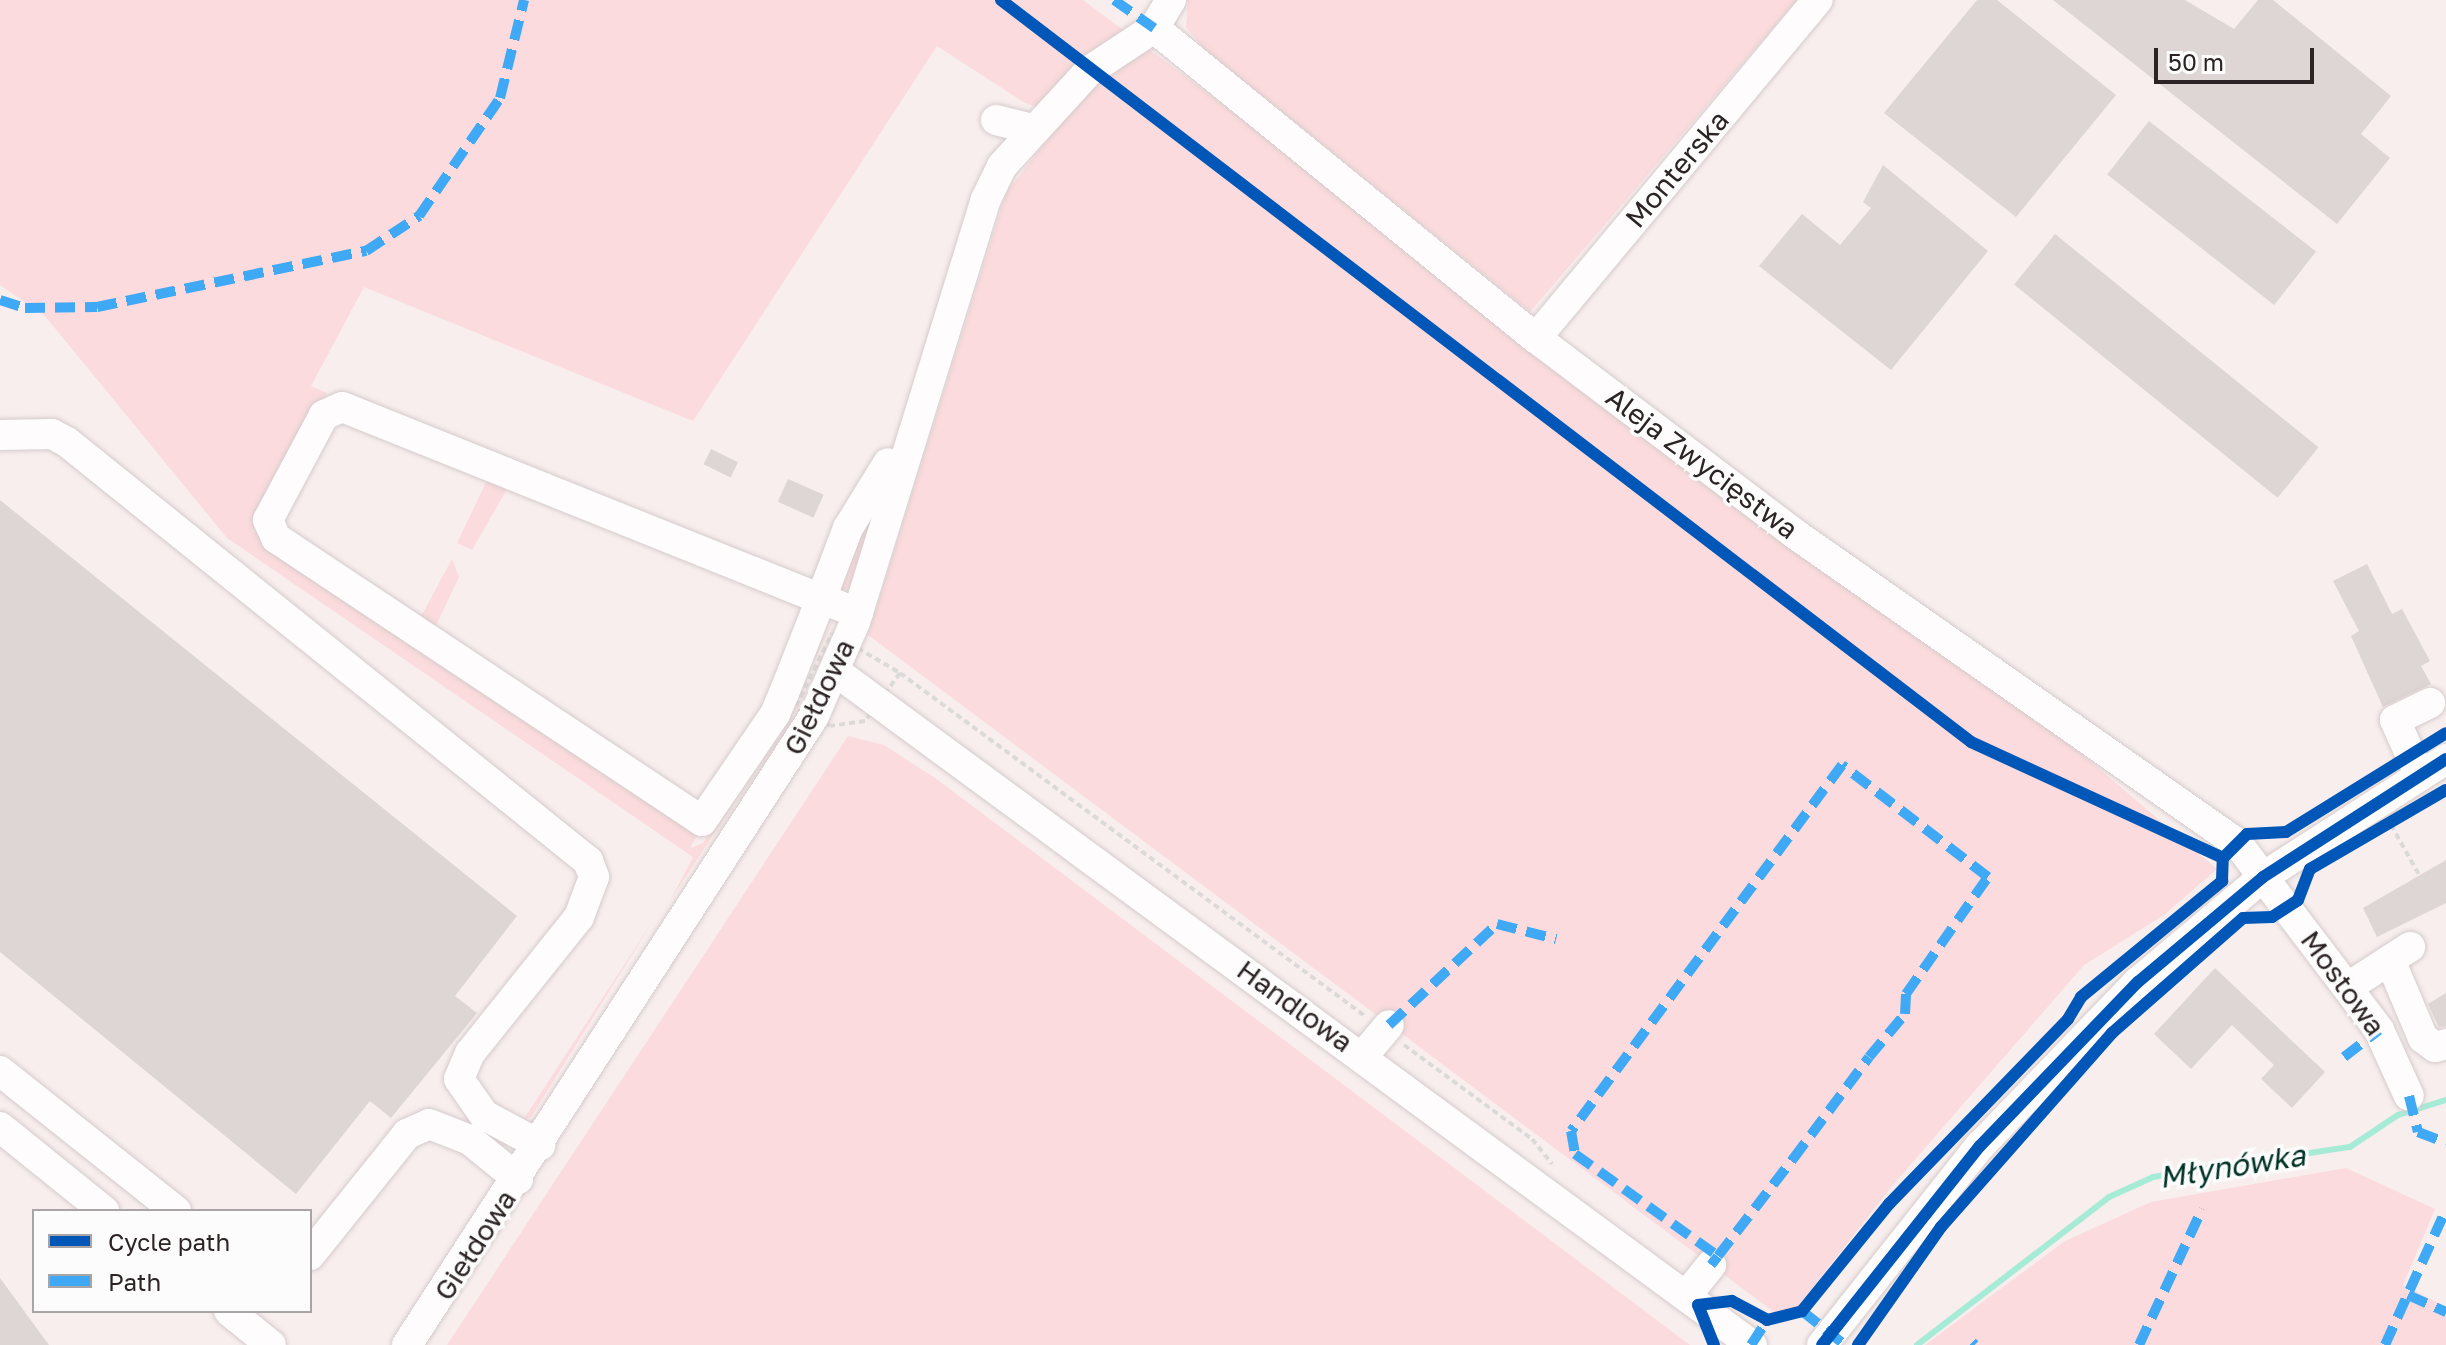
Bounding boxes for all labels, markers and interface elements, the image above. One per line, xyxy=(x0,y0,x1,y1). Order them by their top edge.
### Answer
scale bar xyxy=(2158,32,2318,82)
text: 50 m xyxy=(2168,47,2224,76)
street label: Monterska xyxy=(1618,104,1736,234)
street label: Aleja Zwycięstwa xyxy=(1600,380,1804,546)
street label: Giełdowa xyxy=(777,634,861,760)
street label: Mostowa xyxy=(2294,924,2392,1042)
street label: Handlowa xyxy=(1231,953,1359,1059)
water label: Młynówka xyxy=(2156,1137,2308,1195)
street label: Giełdowa xyxy=(427,1184,523,1306)
legend xyxy=(32,1209,312,1313)
text: Cycle path xyxy=(108,1227,230,1256)
text: Path xyxy=(108,1267,161,1296)

